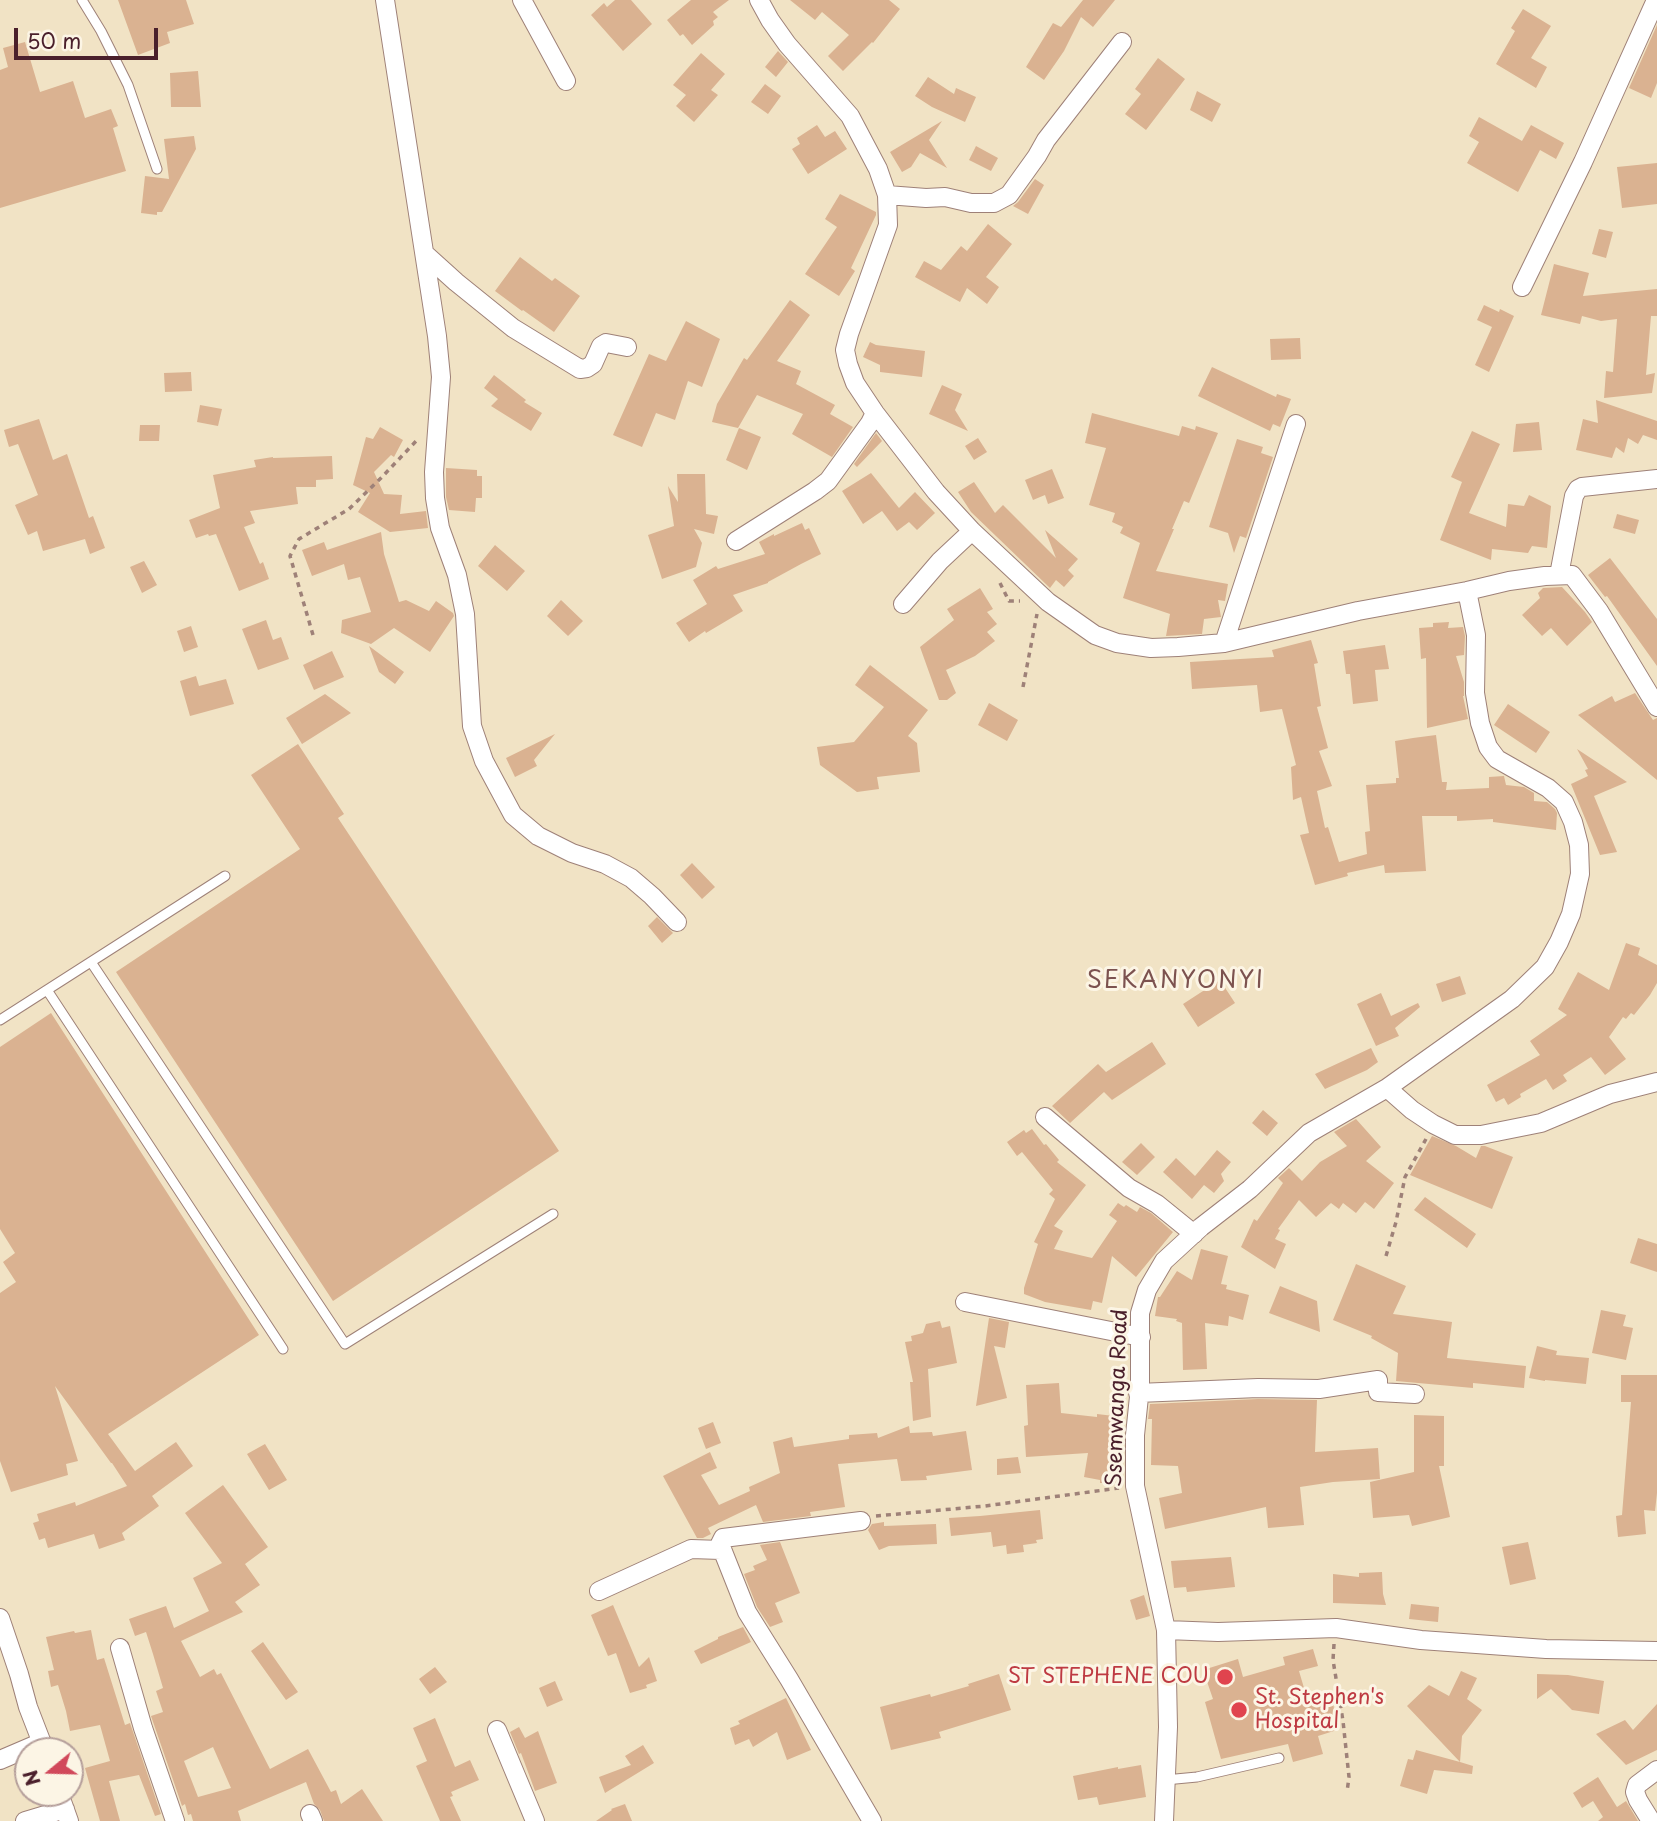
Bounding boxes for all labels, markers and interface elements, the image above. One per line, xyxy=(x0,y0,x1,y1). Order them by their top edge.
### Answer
scale bar xyxy=(18,14,161,58)
text: 50 m xyxy=(27,24,81,56)
district label: SEKANYONYI xyxy=(1087,967,1265,995)
street label: Ssemwanga Road xyxy=(1102,1309,1134,1487)
place label: ST STEPHENE COU xyxy=(1008,1664,1209,1690)
marker: ST STEPHENE COU xyxy=(1215,1667,1235,1687)
place label: St. Stephen's Hospital xyxy=(1255,1685,1384,1735)
marker: St. Stephen's Hospital xyxy=(1229,1700,1249,1720)
north arrow xyxy=(14,1737,84,1807)
text: N xyxy=(15,1767,47,1790)

